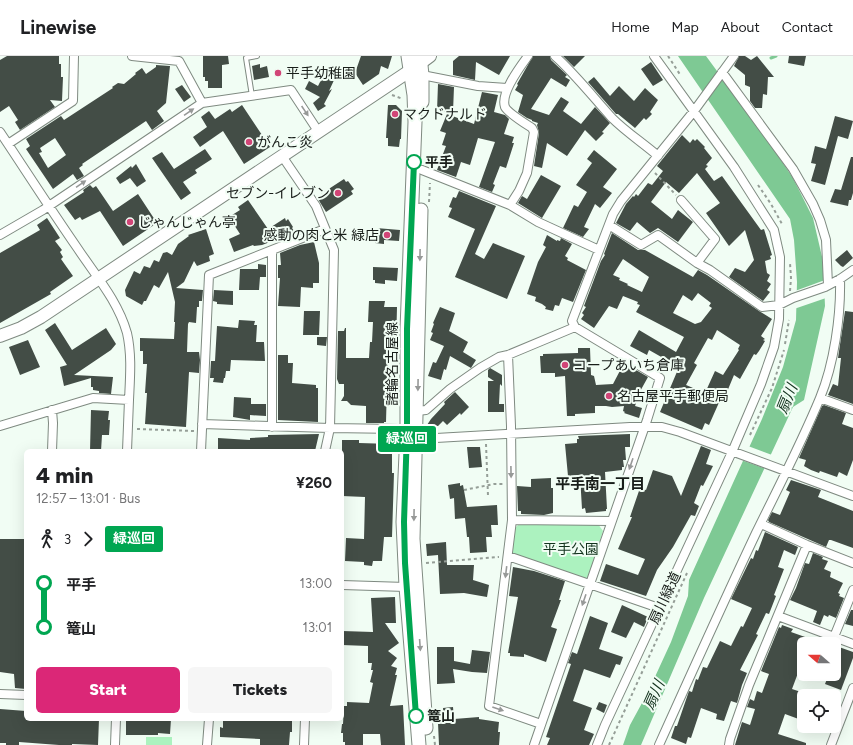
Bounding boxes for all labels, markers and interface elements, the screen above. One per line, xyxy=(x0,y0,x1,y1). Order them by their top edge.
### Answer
text: Linewise xyxy=(20,16,96,39)
text: Home xyxy=(611,19,650,36)
text: Map xyxy=(672,19,699,36)
text: About xyxy=(721,19,760,36)
text: Contact xyxy=(782,19,833,36)
place label: 平手幼稚園 xyxy=(286,65,356,82)
marker: 平手幼稚園 xyxy=(273,68,283,78)
one-way arrow xyxy=(301,106,309,116)
place label: マクドナルド xyxy=(403,106,487,123)
one-way arrow xyxy=(183,108,194,116)
marker: マクドナルド xyxy=(390,109,400,119)
place label: がんこ炎 xyxy=(257,134,313,151)
marker: がんこ炎 xyxy=(244,137,254,147)
marker: 平手 xyxy=(406,154,422,170)
place label: 平手 xyxy=(425,154,453,171)
one-way arrow xyxy=(75,180,86,188)
place label: セブン-イレブン xyxy=(226,185,330,202)
marker: セブン-イレブン xyxy=(333,188,343,198)
place label: じゃんじゃん亭 xyxy=(138,214,236,231)
marker: じゃんじゃん亭 xyxy=(125,217,135,227)
place label: 感動の肉と米 緑店 xyxy=(264,227,379,244)
marker: 感動の肉と米 緑店 xyxy=(382,230,392,240)
one-way arrow xyxy=(417,249,423,262)
street label: 諸輪名古屋線 xyxy=(384,322,401,406)
place label: コープあいち倉庫 xyxy=(573,357,684,374)
marker: コープあいち倉庫 xyxy=(560,360,570,370)
one-way arrow xyxy=(415,379,421,392)
water label: 扇川 xyxy=(773,380,802,416)
place label: 名古屋平手郵便局 xyxy=(617,388,729,405)
marker: 名古屋平手郵便局 xyxy=(604,391,614,401)
line badge: 緑巡回 xyxy=(384,426,430,452)
text: 緑巡回 xyxy=(386,430,428,447)
one-way arrow xyxy=(628,459,634,471)
text: 4 min xyxy=(36,462,93,489)
one-way arrow xyxy=(508,466,514,479)
text: ¥260 xyxy=(296,474,332,492)
district label: 平手南一丁目 xyxy=(555,475,645,493)
text: 12:57 – 13:01 · Bus xyxy=(36,491,140,506)
one-way arrow xyxy=(411,509,417,522)
icon: walk xyxy=(36,528,58,550)
icon: forward xyxy=(77,528,99,550)
text: 緑巡回 xyxy=(113,530,155,547)
text: 3 xyxy=(64,532,71,547)
park label: 平手公園 xyxy=(543,541,599,558)
one-way arrow xyxy=(503,566,509,578)
street label: 扇川緑道 xyxy=(645,569,685,627)
text: 平手 xyxy=(66,576,96,594)
text: 13:00 xyxy=(300,576,332,591)
one-way arrow xyxy=(580,595,586,607)
text: 篭山 xyxy=(66,620,96,638)
text: 13:01 xyxy=(303,620,332,635)
north arrow xyxy=(797,637,841,681)
map controls xyxy=(797,637,841,733)
one-way arrow xyxy=(417,639,424,651)
button: Start xyxy=(36,667,180,713)
button: Tickets xyxy=(188,667,332,713)
water label: 扇川 xyxy=(640,676,669,712)
button: locate xyxy=(797,689,841,733)
one-way arrow xyxy=(492,706,504,712)
marker: 篭山 xyxy=(408,708,424,724)
place label: 篭山 xyxy=(427,708,455,725)

